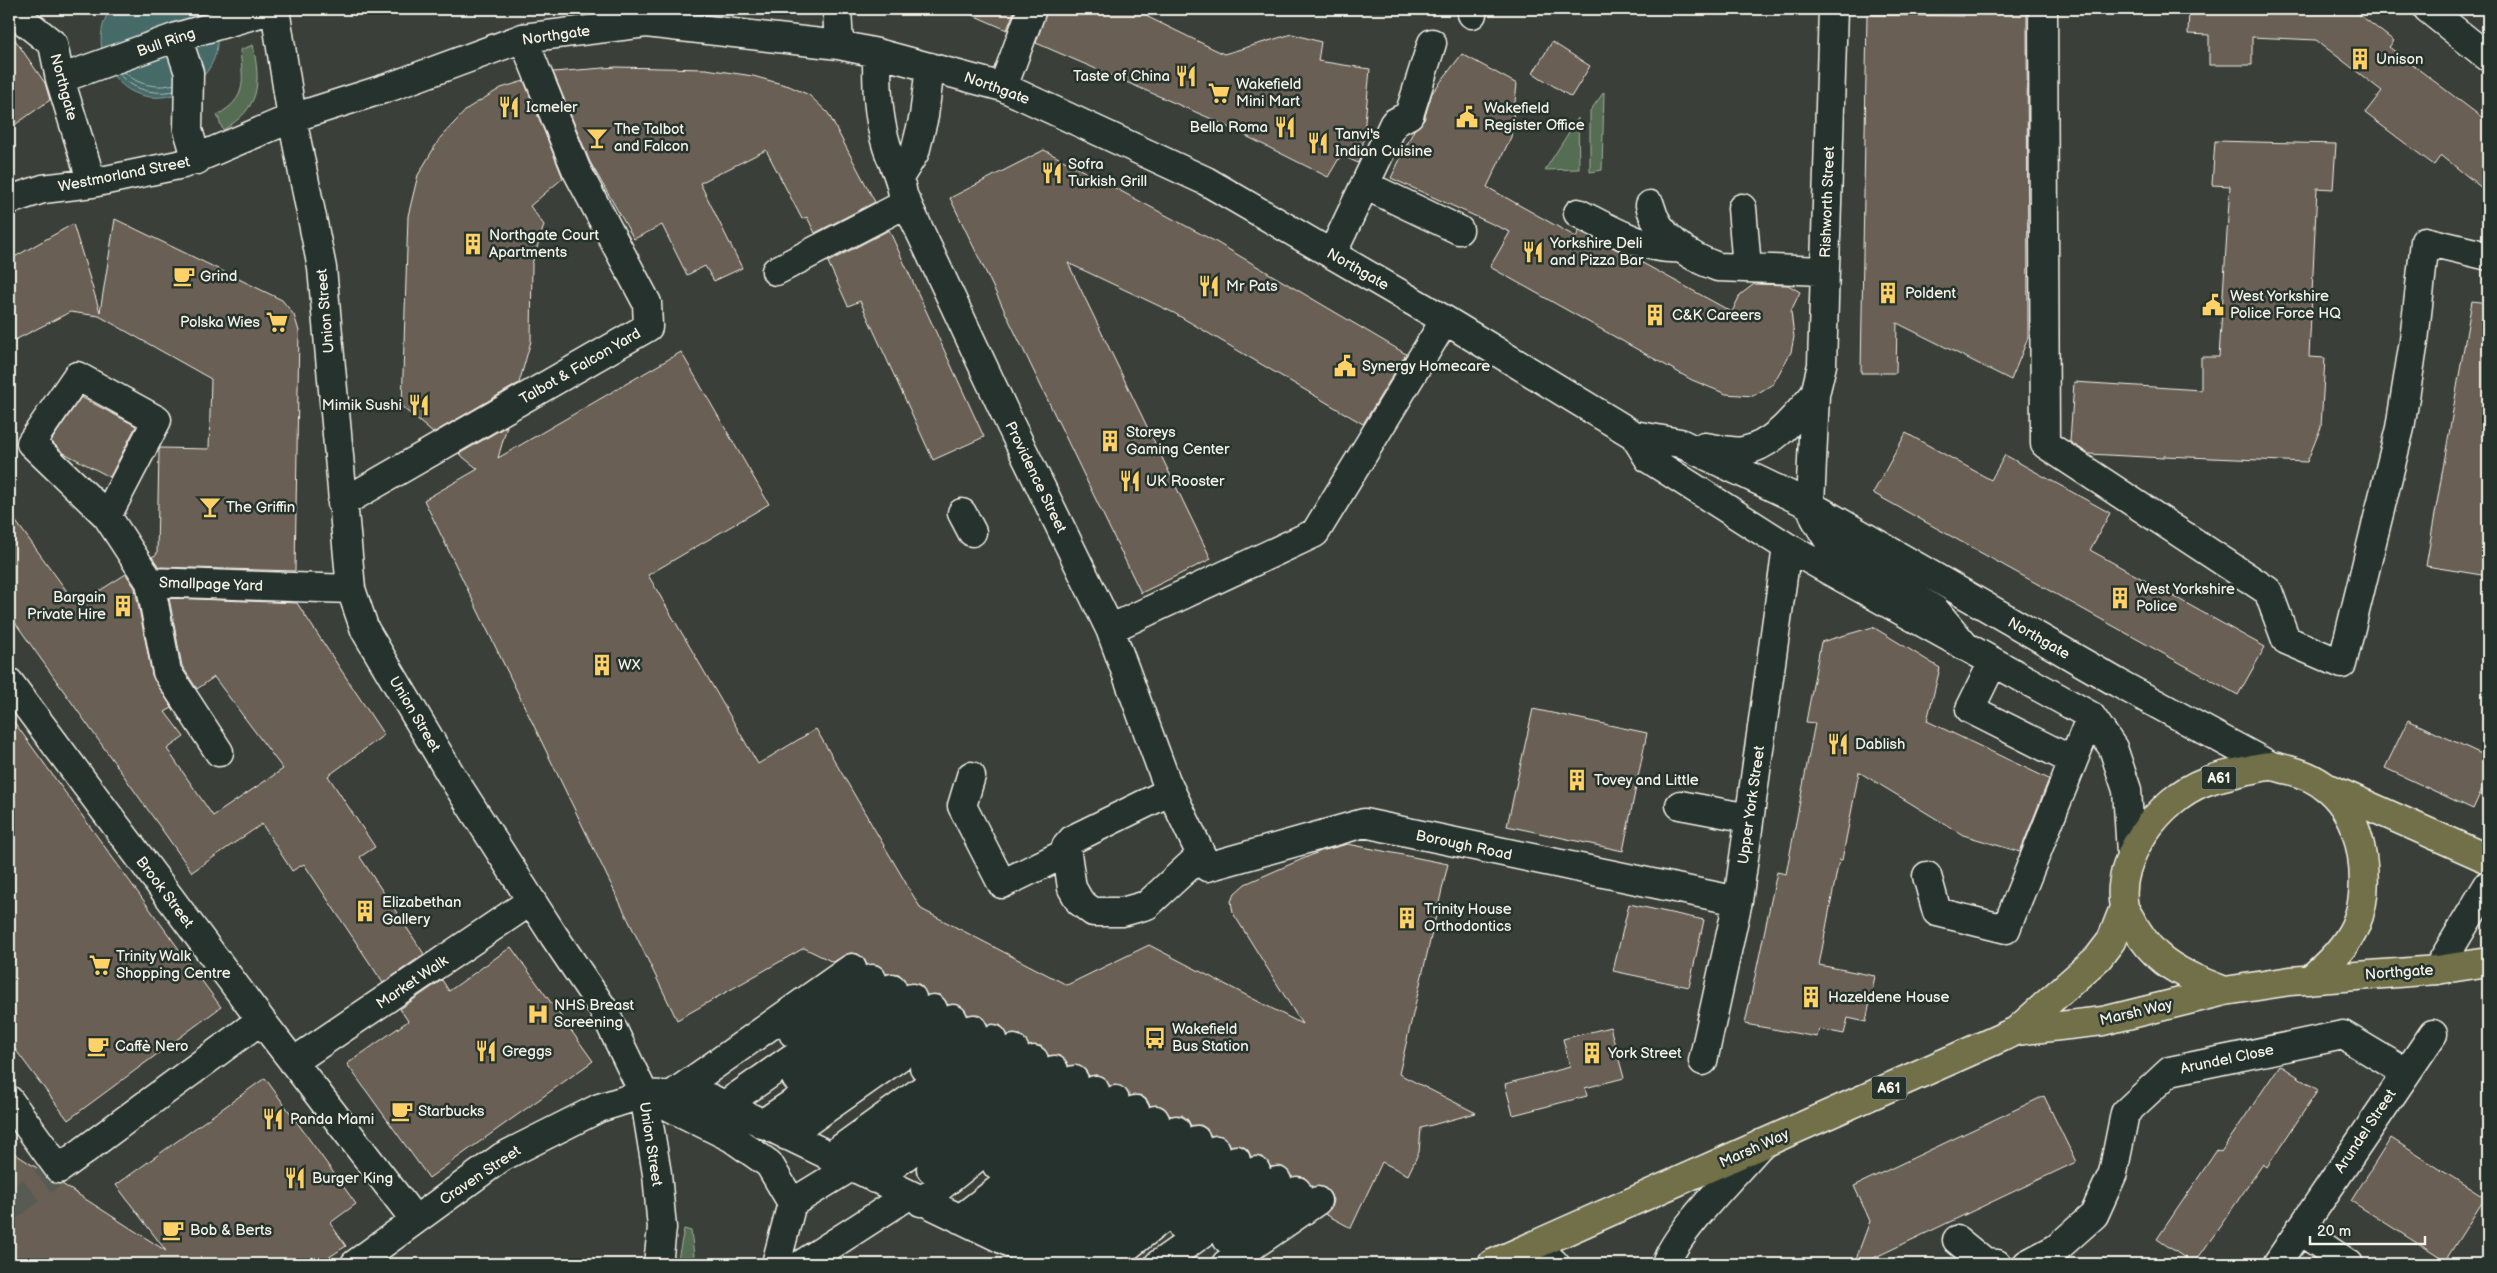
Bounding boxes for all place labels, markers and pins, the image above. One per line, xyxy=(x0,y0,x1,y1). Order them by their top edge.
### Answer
building icon: Unison xyxy=(2347,46,2373,72)
place label: Unison xyxy=(2376,50,2423,69)
restaurant icon: Taste of China xyxy=(1173,63,1199,89)
place label: Taste of China xyxy=(1073,67,1170,86)
place label: Wakefield Mini Mart xyxy=(1236,75,1301,111)
supermarket icon: Wakefield Mini Mart xyxy=(1206,80,1232,106)
restaurant icon: Icmeler xyxy=(496,94,522,120)
place label: Icmeler xyxy=(526,98,578,117)
place label: Wakefield Register Office xyxy=(1484,99,1585,135)
public building icon: Wakefield Register Office xyxy=(1454,104,1480,130)
restaurant icon: Bella Roma xyxy=(1272,114,1298,140)
place label: Bella Roma xyxy=(1190,118,1268,137)
place label: The Talbot and Falcon xyxy=(614,120,689,156)
bar icon: The Talbot and Falcon xyxy=(584,125,610,151)
place label: Tanvi's Indian Cuisine xyxy=(1335,125,1432,161)
restaurant icon: Tanvi's Indian Cuisine xyxy=(1305,130,1331,156)
place label: Sofra Turkish Grill xyxy=(1068,155,1147,191)
restaurant icon: Sofra Turkish Grill xyxy=(1039,160,1065,186)
place label: Northgate Court Apartments xyxy=(489,226,600,262)
building icon: Northgate Court Apartments xyxy=(460,231,486,257)
place label: Yorkshire Deli and Pizza Bar xyxy=(1549,234,1644,270)
restaurant icon: Yorkshire Deli and Pizza Bar xyxy=(1520,239,1546,265)
cafe icon: Grind xyxy=(171,263,197,289)
place label: Grind xyxy=(200,267,237,286)
restaurant icon: Mr Pats xyxy=(1196,273,1222,299)
place label: Mr Pats xyxy=(1226,277,1278,296)
building icon: Poldent xyxy=(1875,280,1901,306)
place label: Poldent xyxy=(1905,284,1957,303)
place label: West Yorkshire Police Force HQ xyxy=(2230,287,2341,323)
public building icon: West Yorkshire Police Force HQ xyxy=(2200,292,2226,318)
building icon: C&K Careers xyxy=(1642,302,1668,328)
place label: C&K Careers xyxy=(1672,306,1762,325)
supermarket icon: Polska Wies xyxy=(264,309,290,335)
place label: Polska Wies xyxy=(180,313,261,332)
public building icon: Synergy Homecare xyxy=(1332,353,1358,379)
place label: Synergy Homecare xyxy=(1362,357,1490,376)
restaurant icon: Mimik Sushi xyxy=(406,392,432,418)
place label: Mimik Sushi xyxy=(322,396,402,415)
place label: Storeys Gaming Center xyxy=(1126,423,1230,459)
building icon: Storeys Gaming Center xyxy=(1097,428,1123,454)
restaurant icon: UK Rooster xyxy=(1117,468,1143,494)
place label: UK Rooster xyxy=(1146,472,1225,491)
bar icon: The Griffin xyxy=(197,494,223,520)
place label: The Griffin xyxy=(226,498,295,517)
place label: West Yorkshire Police xyxy=(2136,580,2235,616)
building icon: West Yorkshire Police xyxy=(2107,585,2133,611)
place label: Bargain Private Hire xyxy=(27,588,106,624)
building icon: Bargain Private Hire xyxy=(110,593,136,619)
building icon: WX xyxy=(589,652,615,678)
place label: WX xyxy=(618,656,641,675)
restaurant icon: Dablish xyxy=(1825,731,1851,757)
place label: Dablish xyxy=(1855,735,1905,754)
building icon: Tovey and Little xyxy=(1564,767,1590,793)
place label: Tovey and Little xyxy=(1594,771,1699,790)
place label: Elizabethan Gallery xyxy=(382,893,461,929)
building icon: Elizabethan Gallery xyxy=(352,898,378,924)
place label: Trinity House Orthodontics xyxy=(1424,900,1512,936)
building icon: Trinity House Orthodontics xyxy=(1394,905,1420,931)
place label: Trinity Walk Shopping Centre xyxy=(116,947,231,983)
supermarket icon: Trinity Walk Shopping Centre xyxy=(87,952,113,978)
building icon: Hazeldene House xyxy=(1798,984,1824,1010)
place label: Hazeldene House xyxy=(1828,988,1950,1007)
place label: NHS Breast Screening xyxy=(554,996,635,1032)
hospital icon: NHS Breast Screening xyxy=(525,1001,551,1027)
place label: Wakefield Bus Station xyxy=(1172,1020,1249,1056)
bus stop icon: Wakefield Bus Station xyxy=(1142,1025,1168,1051)
cafe icon: Caffè Nero xyxy=(85,1033,111,1059)
place label: Caffè Nero xyxy=(115,1037,189,1056)
restaurant icon: Greggs xyxy=(473,1038,499,1064)
building icon: York Street xyxy=(1579,1040,1605,1066)
place label: Greggs xyxy=(502,1042,553,1061)
place label: York Street xyxy=(1607,1044,1682,1063)
cafe icon: Starbucks xyxy=(389,1098,415,1124)
place label: Starbucks xyxy=(418,1102,485,1121)
restaurant icon: Panda Mami xyxy=(260,1106,286,1132)
place label: Panda Mami xyxy=(290,1110,374,1129)
restaurant icon: Burger King xyxy=(282,1165,308,1191)
place label: Burger King xyxy=(312,1169,393,1188)
cafe icon: Bob & Berts xyxy=(160,1217,186,1243)
place label: Bob & Berts xyxy=(190,1221,272,1240)

